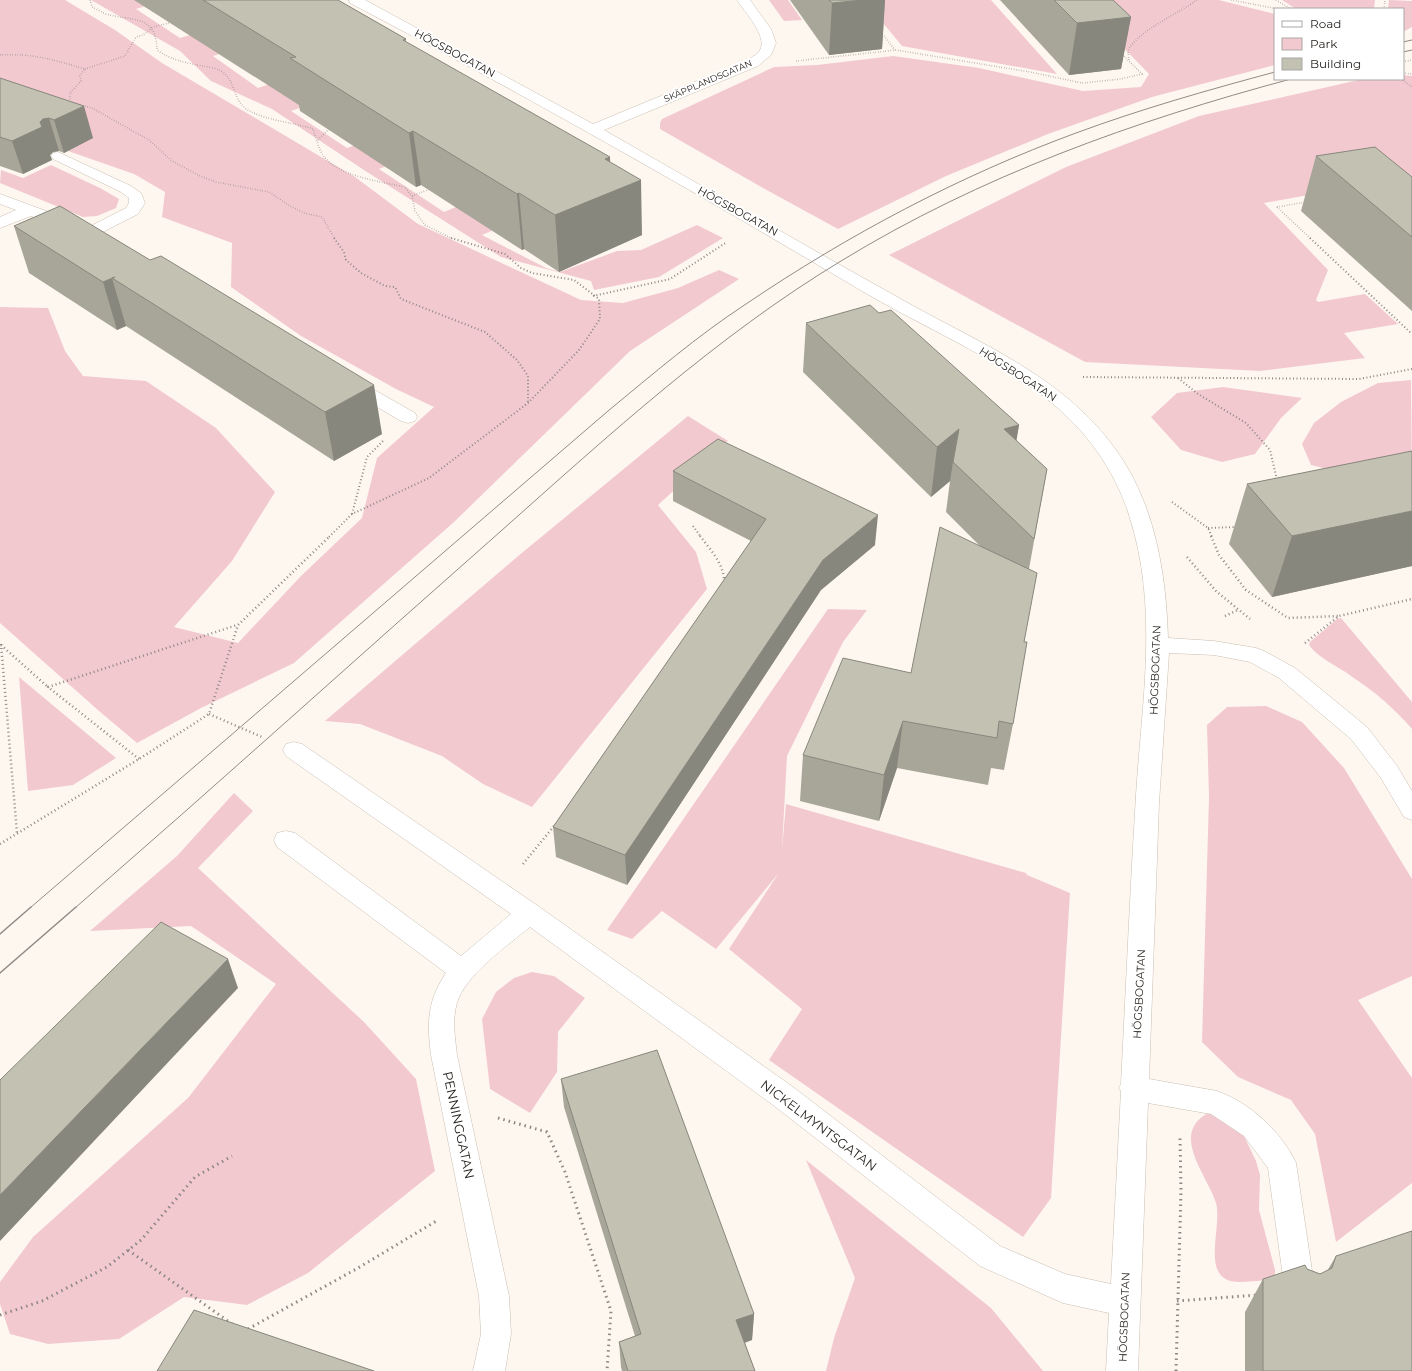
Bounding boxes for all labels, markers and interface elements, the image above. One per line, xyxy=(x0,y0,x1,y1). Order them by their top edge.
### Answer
legend xyxy=(1274,8,1404,80)
text: Road xyxy=(1310,16,1341,31)
street label: HÖGSBOGATAN xyxy=(412,26,498,80)
text: Park xyxy=(1310,36,1338,51)
text: Building xyxy=(1310,56,1361,71)
street label: SKÄPPLANDSGATAN xyxy=(662,57,754,104)
street label: HÖGSBOGATAN xyxy=(695,183,781,239)
street label: HÖGSBOGATAN xyxy=(977,344,1059,404)
street label: HÖGSBOGATAN xyxy=(1146,625,1164,715)
street label: HÖGSBOGATAN xyxy=(1130,949,1148,1039)
street label: PENNINGGATAN xyxy=(440,1070,478,1180)
street label: NICKELMYNTSGATAN xyxy=(758,1076,880,1174)
street label: HÖGSBOGATAN xyxy=(1115,1272,1133,1362)

